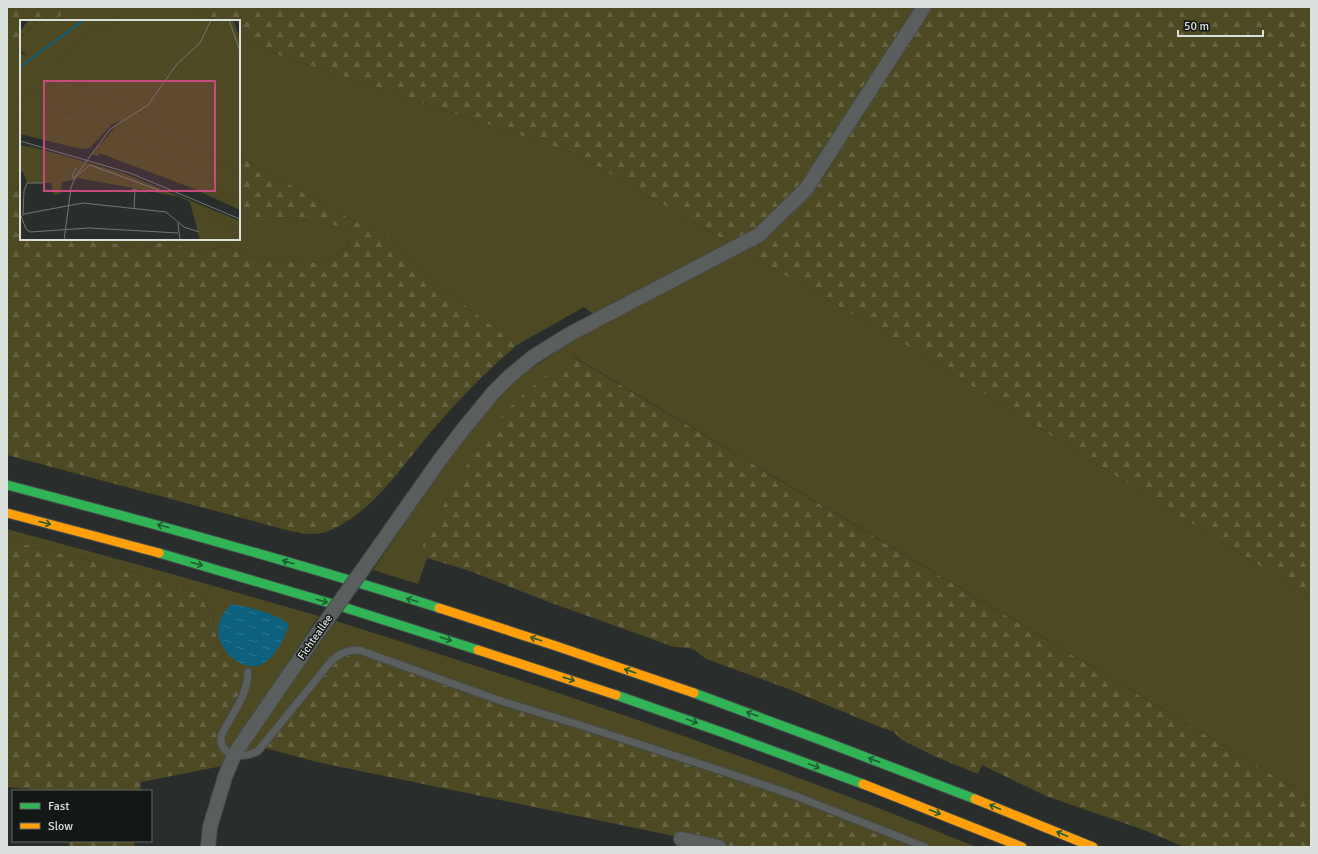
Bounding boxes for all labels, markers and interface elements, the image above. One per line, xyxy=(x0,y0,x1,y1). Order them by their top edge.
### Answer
scale bar xyxy=(1178,12,1263,38)
text: 50 m xyxy=(1184,19,1209,34)
inset map xyxy=(20,20,240,240)
one-way arrow xyxy=(38,519,51,527)
one-way arrow xyxy=(157,522,170,529)
one-way arrow xyxy=(282,558,295,565)
one-way arrow xyxy=(191,561,204,568)
one-way arrow xyxy=(407,595,419,603)
one-way arrow xyxy=(315,598,328,605)
street label: Fichteallee xyxy=(295,612,335,662)
one-way arrow xyxy=(530,635,543,642)
one-way arrow xyxy=(440,636,453,643)
one-way arrow xyxy=(623,667,636,674)
one-way arrow xyxy=(562,676,575,683)
one-way arrow xyxy=(746,710,759,717)
one-way arrow xyxy=(685,718,698,725)
one-way arrow xyxy=(869,755,881,763)
one-way arrow xyxy=(807,762,819,770)
legend xyxy=(12,790,152,842)
text: Fast xyxy=(48,799,69,814)
one-way arrow xyxy=(990,802,1002,810)
one-way arrow xyxy=(928,809,940,817)
text: Slow xyxy=(48,819,73,834)
one-way arrow xyxy=(1057,830,1069,837)

